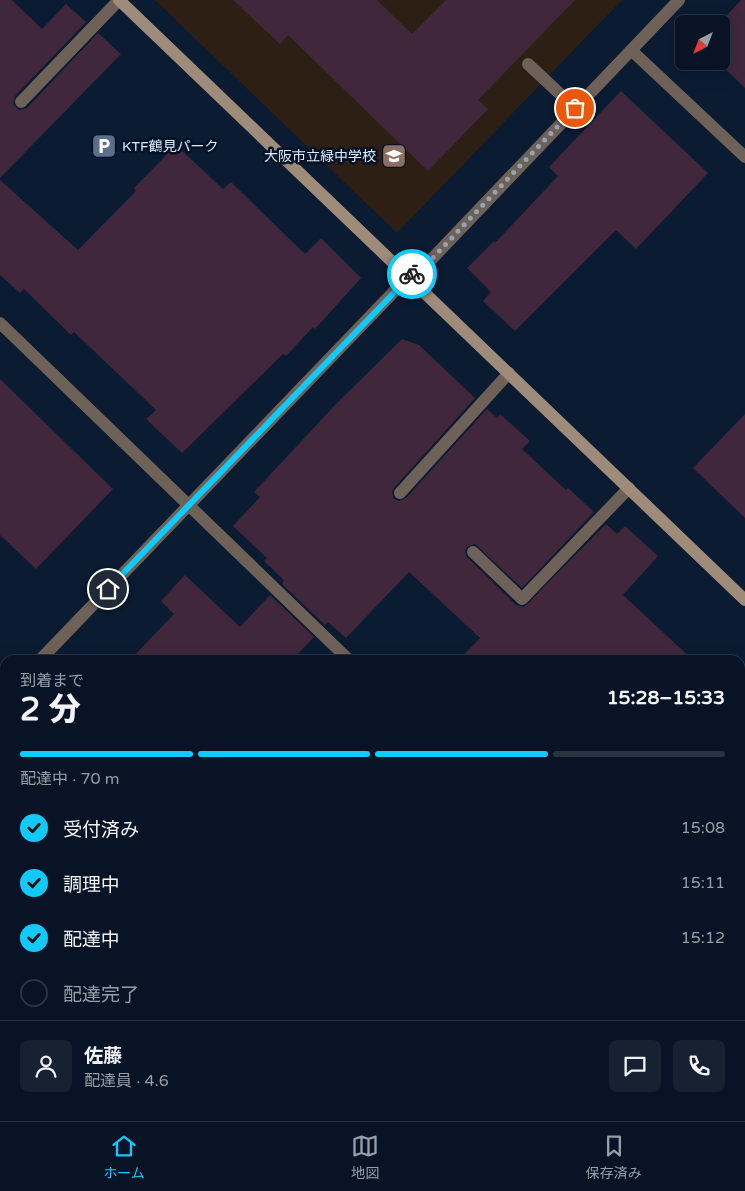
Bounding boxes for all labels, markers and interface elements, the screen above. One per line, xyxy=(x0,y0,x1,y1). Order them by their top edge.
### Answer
north arrow xyxy=(675,15,730,70)
map controls xyxy=(675,15,730,70)
pin xyxy=(554,87,596,129)
icon: bag xyxy=(561,94,589,122)
parking icon: KTF鶴見パーク xyxy=(91,133,117,159)
place label: KTF鶴見パーク xyxy=(122,138,218,155)
school or university icon: 大阪市立緑中学校 xyxy=(381,143,407,169)
place label: 大阪市立緑中学校 xyxy=(264,148,376,165)
courier xyxy=(387,249,437,299)
icon: bike xyxy=(398,260,426,288)
pin xyxy=(87,568,129,610)
icon: home xyxy=(94,575,122,603)
text: 到着まで xyxy=(20,671,84,691)
text: 15:28–15:33 xyxy=(607,687,725,709)
text: 2 分 xyxy=(20,691,80,729)
text: 配達中 · 70 m xyxy=(20,769,119,789)
icon: check xyxy=(20,814,48,842)
text: 15:08 xyxy=(681,818,725,838)
text: 受付済み xyxy=(63,819,139,841)
icon: check xyxy=(20,869,48,897)
text: 15:11 xyxy=(681,873,725,893)
text: 調理中 xyxy=(63,874,120,896)
icon: check xyxy=(20,924,48,952)
text: 15:12 xyxy=(681,928,725,948)
text: 配達中 xyxy=(63,929,120,951)
text: 配達完了 xyxy=(63,984,139,1006)
button: person xyxy=(20,1040,72,1092)
button: chat xyxy=(609,1040,661,1092)
button: phone xyxy=(673,1040,725,1092)
text: 佐藤 xyxy=(84,1045,122,1067)
text: 配達員 · 4.6 xyxy=(84,1071,169,1091)
tab: ホーム xyxy=(103,1132,145,1182)
tab: 地図 xyxy=(351,1132,379,1182)
tab: 保存済み xyxy=(586,1132,642,1182)

